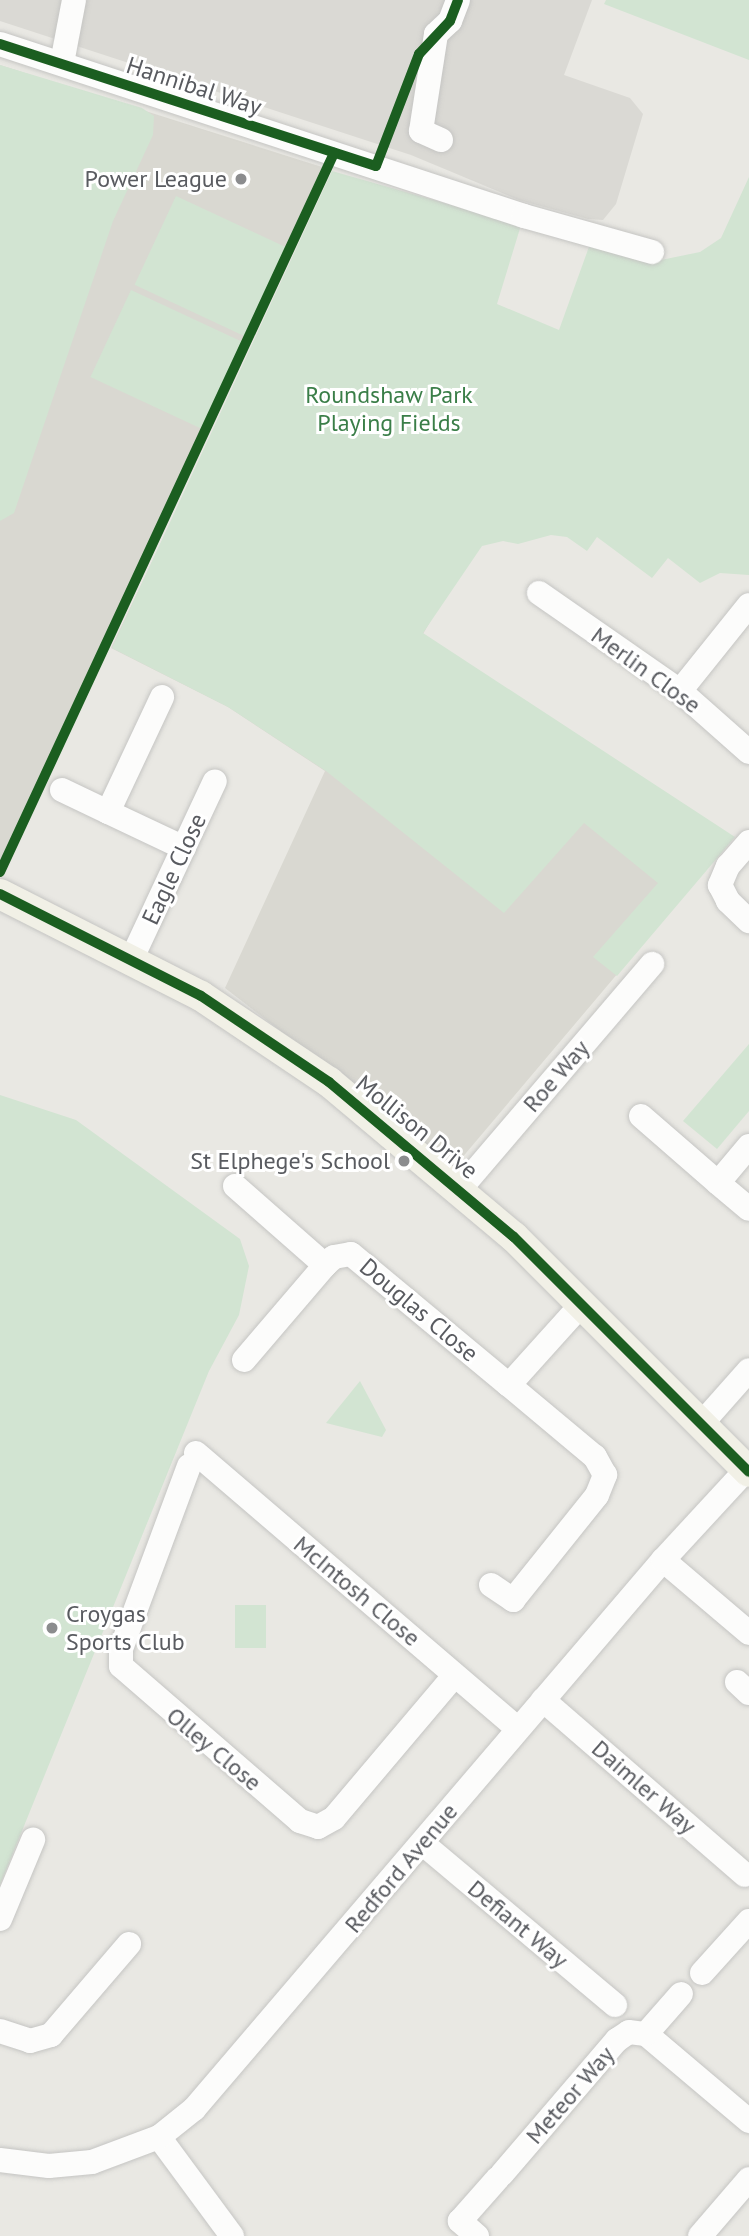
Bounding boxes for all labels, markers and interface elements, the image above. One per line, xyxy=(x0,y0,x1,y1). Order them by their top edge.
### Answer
street label: Hannibal Way xyxy=(123,51,265,121)
place label: Power League xyxy=(85,165,227,193)
marker: Power League xyxy=(233,171,249,187)
park label: Roundshaw Park Playing Fields xyxy=(305,381,473,437)
street label: Merlin Close xyxy=(586,621,706,719)
street label: Eagle Close xyxy=(136,809,212,929)
street label: Roe Way xyxy=(517,1034,595,1118)
street label: Mollison Drive xyxy=(350,1069,484,1185)
place label: St Elphege's School xyxy=(190,1147,390,1175)
marker: St Elphege's School xyxy=(396,1153,412,1169)
street label: Douglas Close xyxy=(354,1252,484,1368)
street label: McIntosh Close xyxy=(288,1530,426,1652)
place label: Croygas Sports Club xyxy=(66,1600,185,1656)
marker: Croygas Sports Club xyxy=(44,1620,60,1636)
street label: Olley Close xyxy=(160,1701,268,1797)
street label: Daimler Way xyxy=(586,1734,702,1840)
street label: Redford Avenue xyxy=(338,1797,464,1939)
street label: Defiant Way xyxy=(462,1874,574,1974)
street label: Meteor Way xyxy=(520,2040,620,2150)

